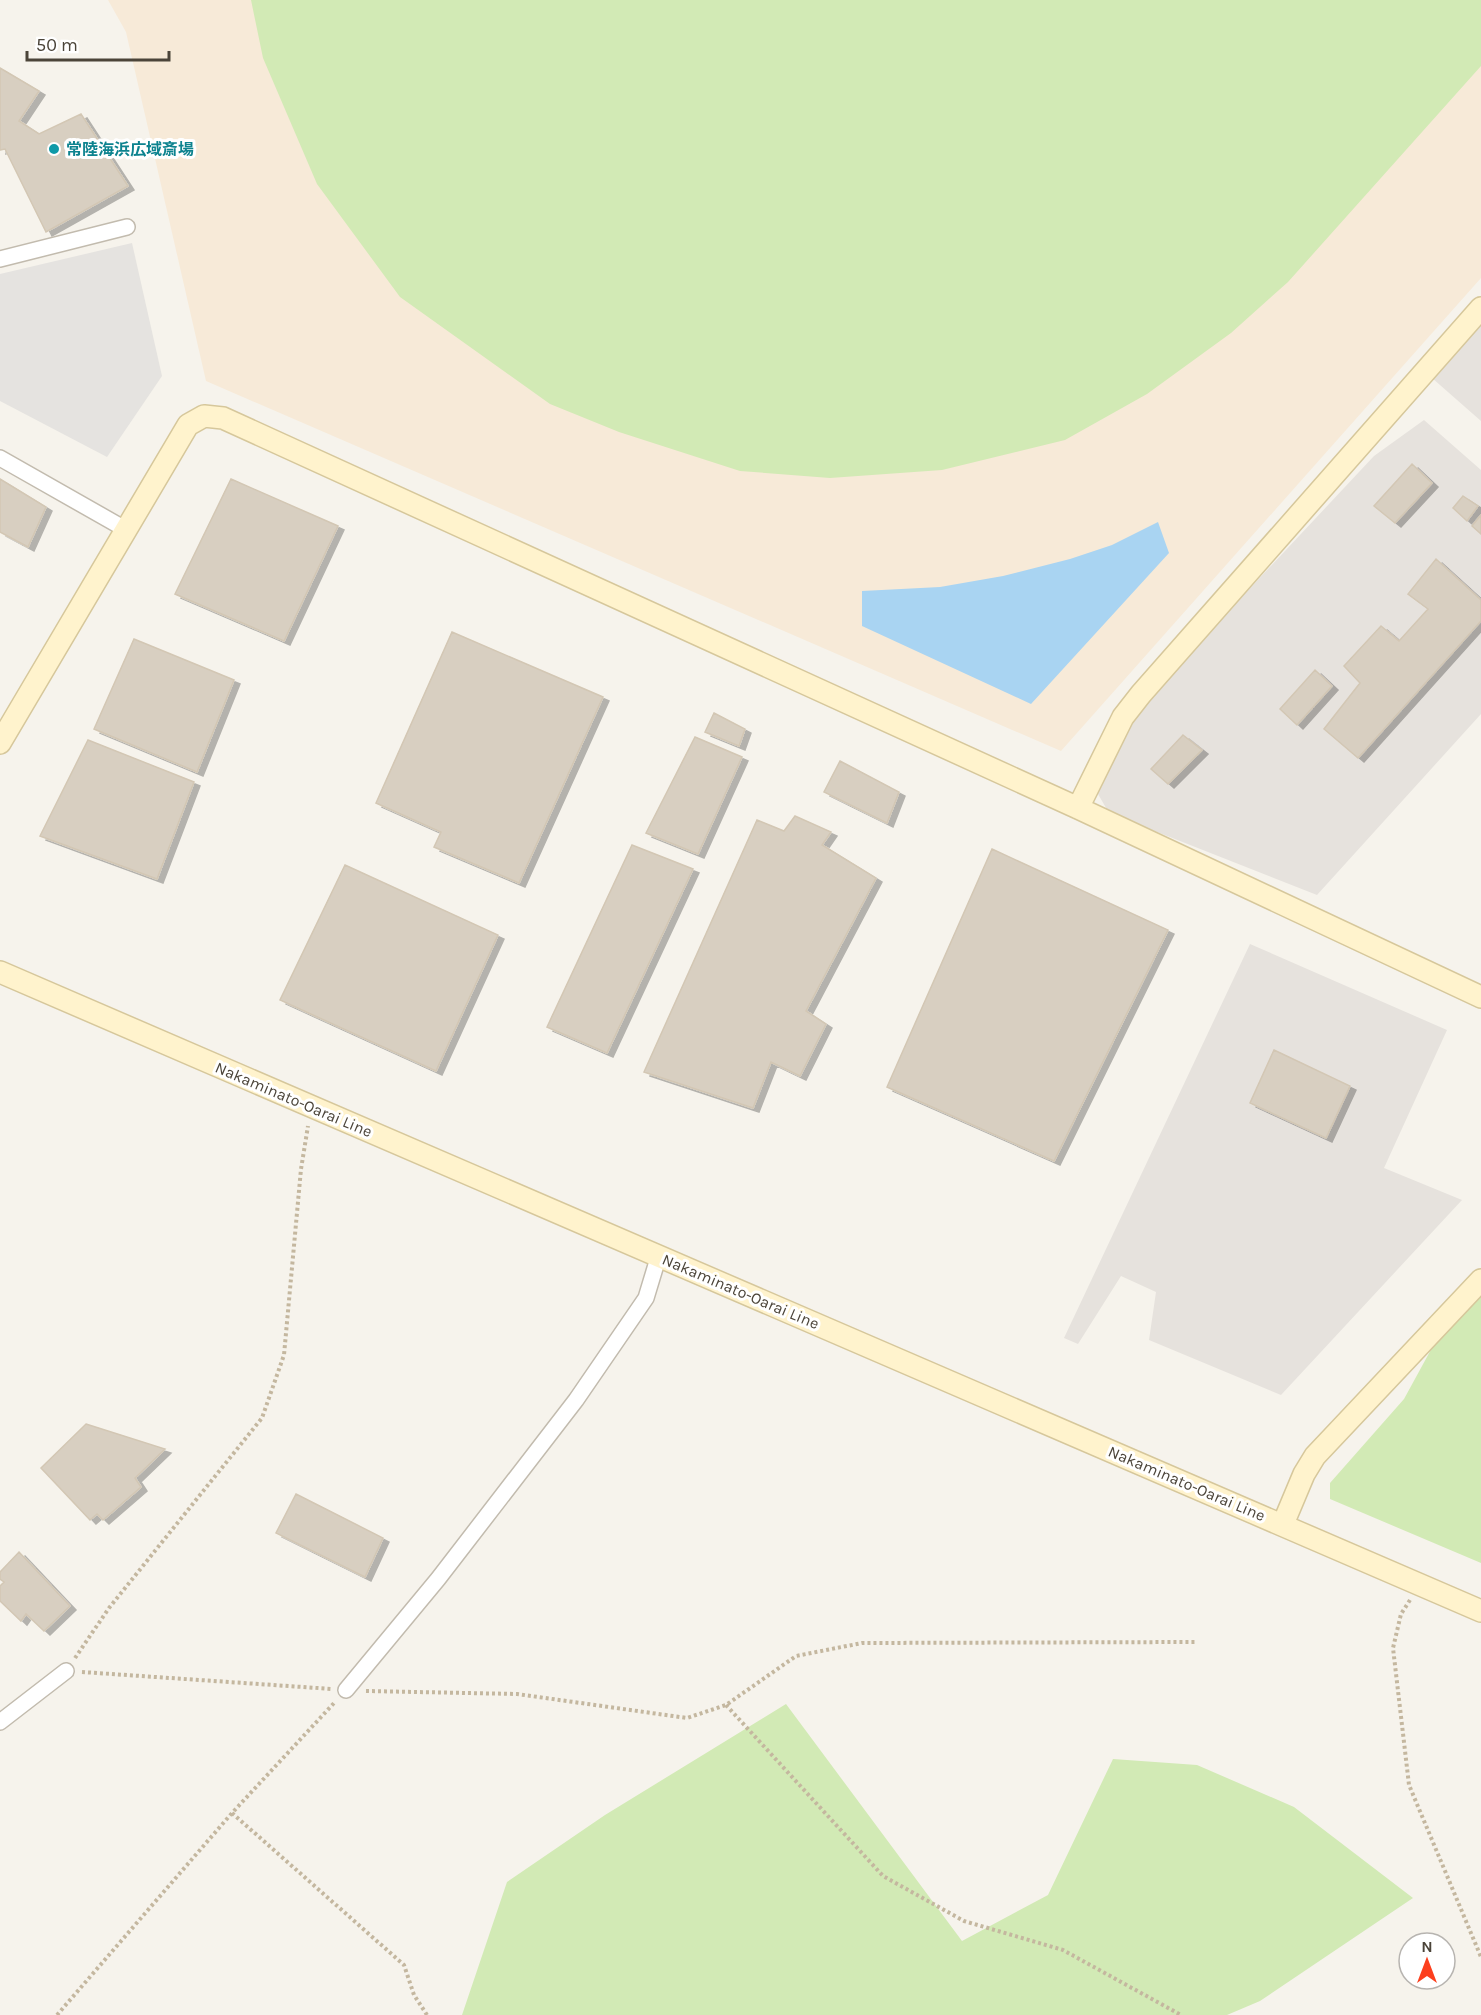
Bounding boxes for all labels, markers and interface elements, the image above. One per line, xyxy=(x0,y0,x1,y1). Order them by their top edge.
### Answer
scale bar xyxy=(27,24,170,62)
text: 50 m xyxy=(36,34,78,56)
place label: 常陸海浜広域斎場 xyxy=(66,140,194,159)
marker: 常陸海浜広域斎場 xyxy=(47,142,61,156)
street label: Nakaminato-Oarai Line xyxy=(213,1058,375,1141)
street label: Nakaminato-Oarai Line xyxy=(660,1250,822,1333)
street label: Nakaminato-Oarai Line xyxy=(1106,1442,1268,1525)
north arrow xyxy=(1397,1931,1457,1991)
text: N xyxy=(1421,1937,1433,1956)

